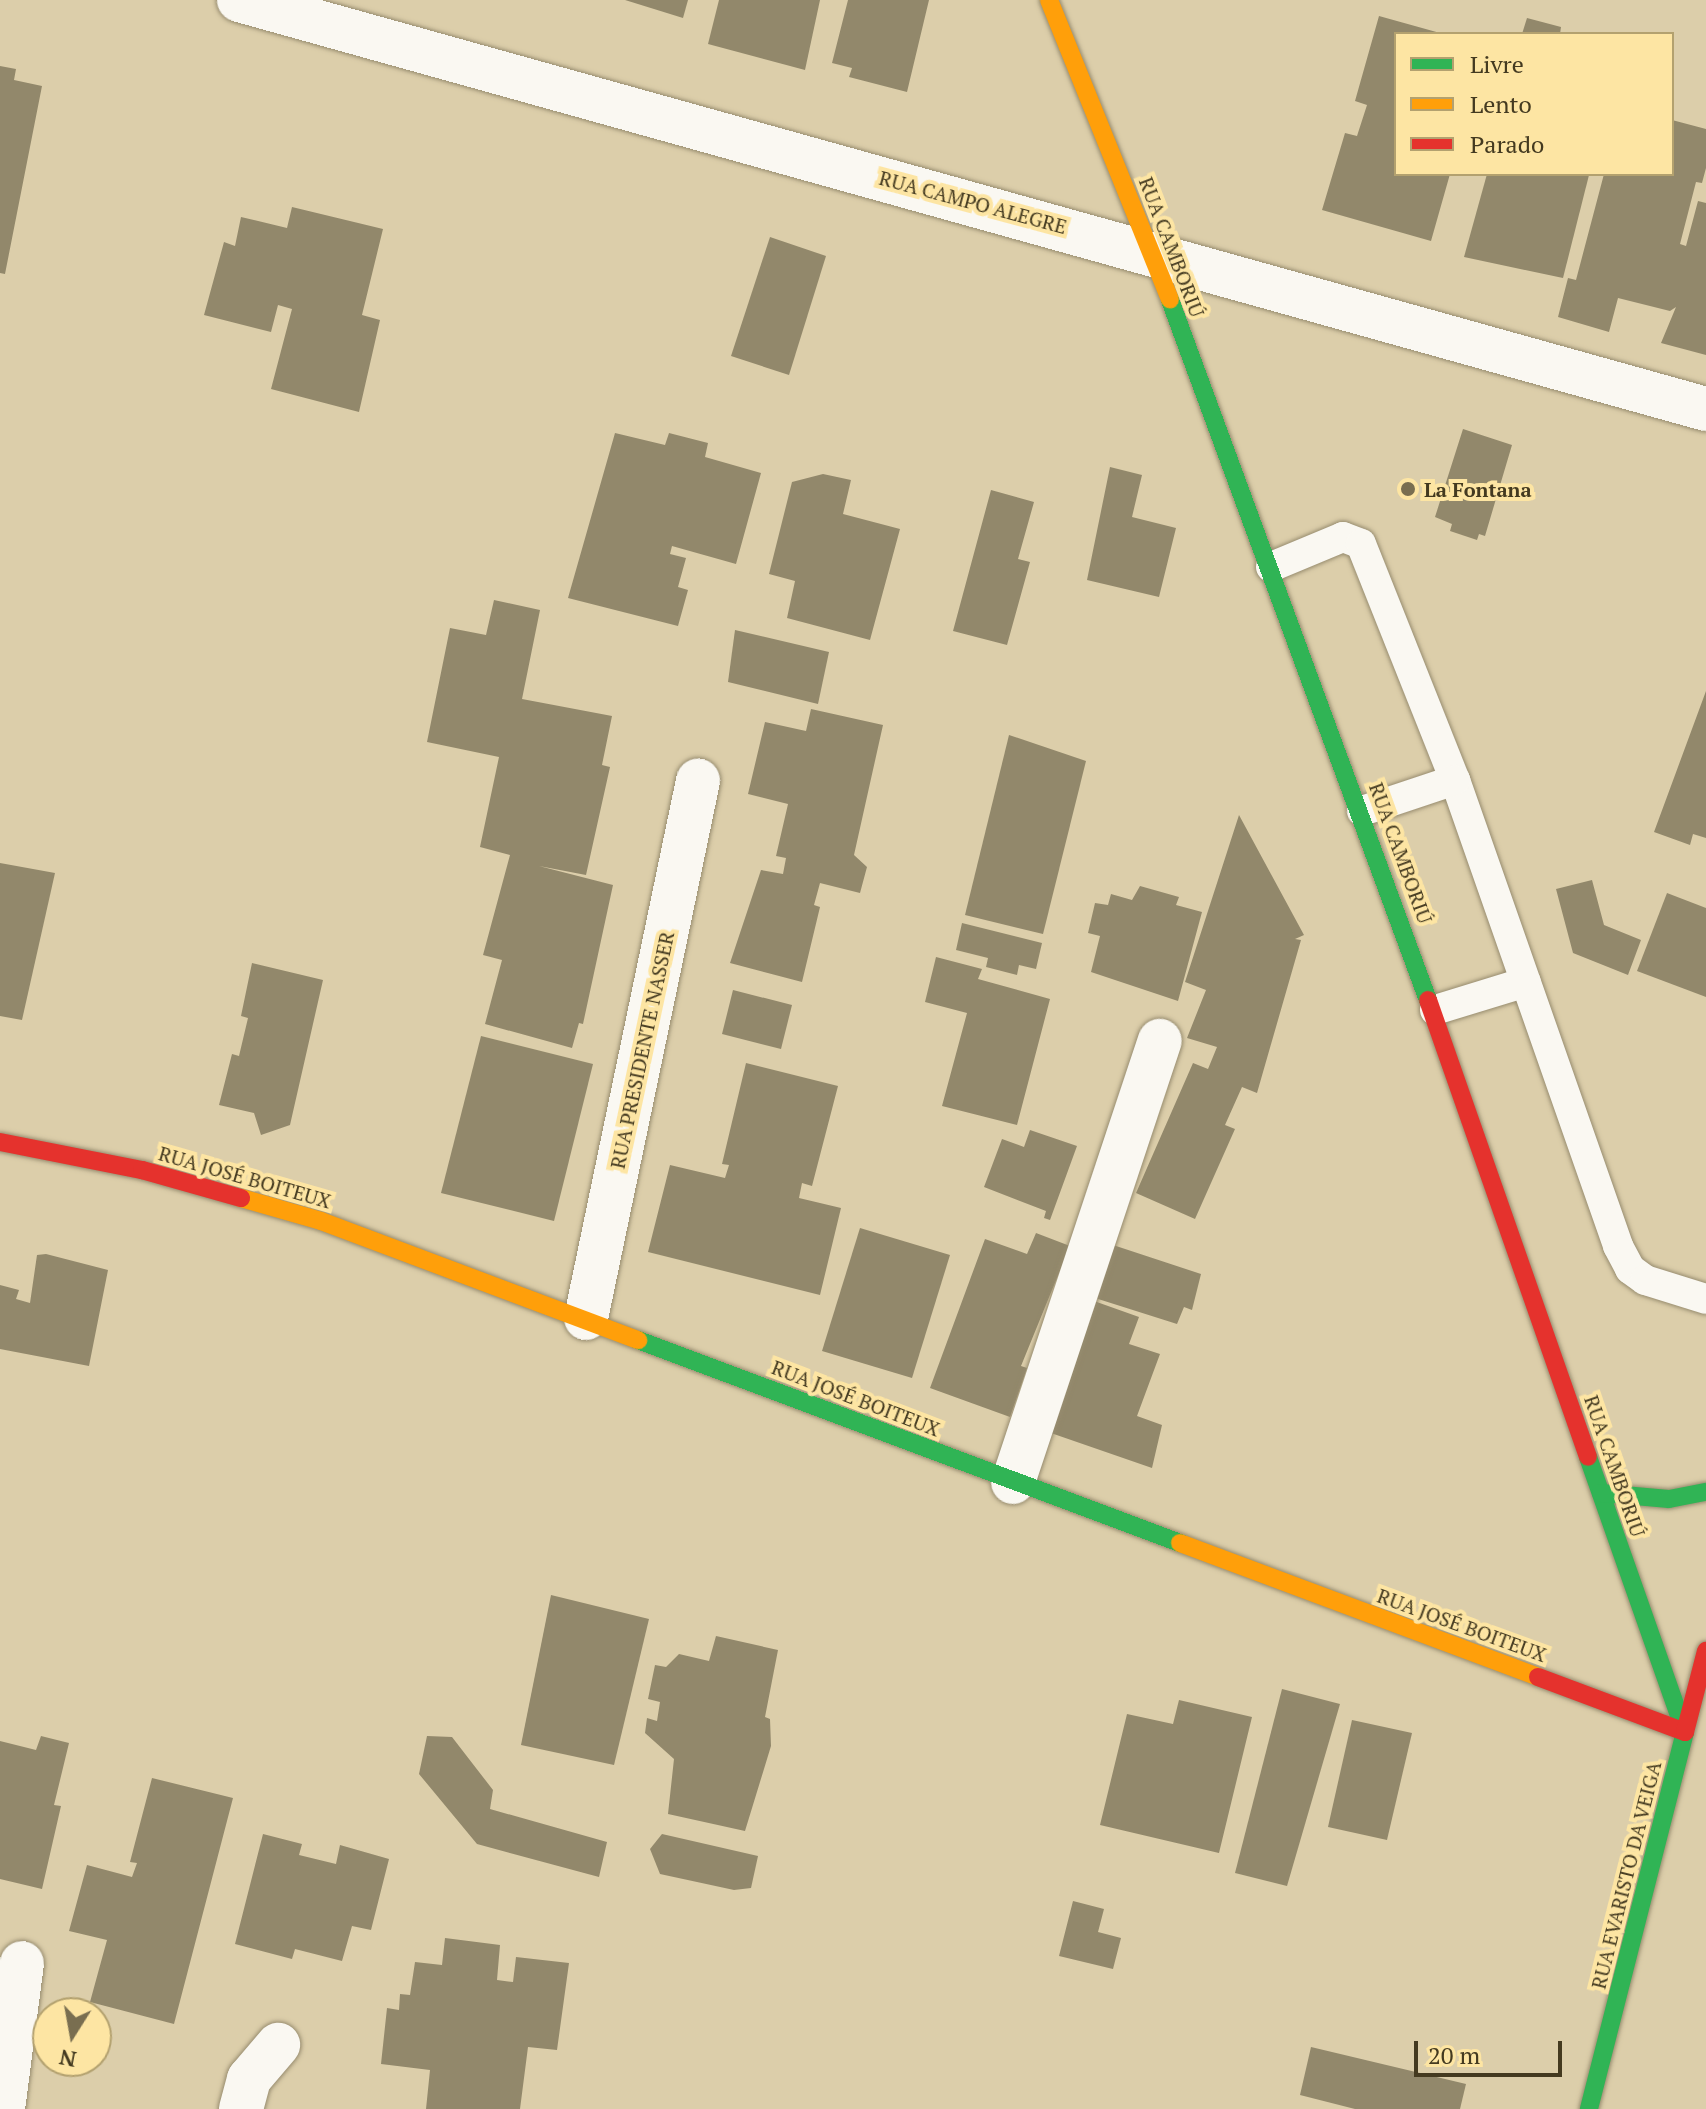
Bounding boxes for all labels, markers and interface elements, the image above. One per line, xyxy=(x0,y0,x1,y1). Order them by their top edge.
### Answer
legend xyxy=(1394,32,1674,176)
text: Livre xyxy=(1470,48,1524,80)
text: Lento xyxy=(1470,88,1532,120)
text: Parado xyxy=(1470,128,1544,160)
street label: RUA CAMPO ALEGRE xyxy=(876,165,1070,239)
street label: RUA CAMBORIÚ xyxy=(1134,173,1210,321)
place label: La Fontana xyxy=(1424,477,1532,501)
marker: La Fontana xyxy=(1399,480,1417,498)
street label: RUA CAMBORIÚ xyxy=(1364,779,1438,927)
street label: RUA PRESIDENTE NASSER xyxy=(605,929,679,1171)
street label: RUA JOSÉ BOITEUX xyxy=(156,1141,334,1213)
street label: RUA JOSÉ BOITEUX xyxy=(768,1355,944,1441)
street label: RUA CAMBORIÚ xyxy=(1579,1392,1651,1540)
street label: RUA JOSÉ BOITEUX xyxy=(1374,1583,1550,1667)
street label: RUA EVARISTO DA VEIGA xyxy=(1586,1758,1666,1992)
north arrow xyxy=(32,1997,112,2077)
scale bar xyxy=(1418,2025,1566,2075)
text: 20 m xyxy=(1428,2039,1480,2071)
text: N xyxy=(57,2043,79,2075)

